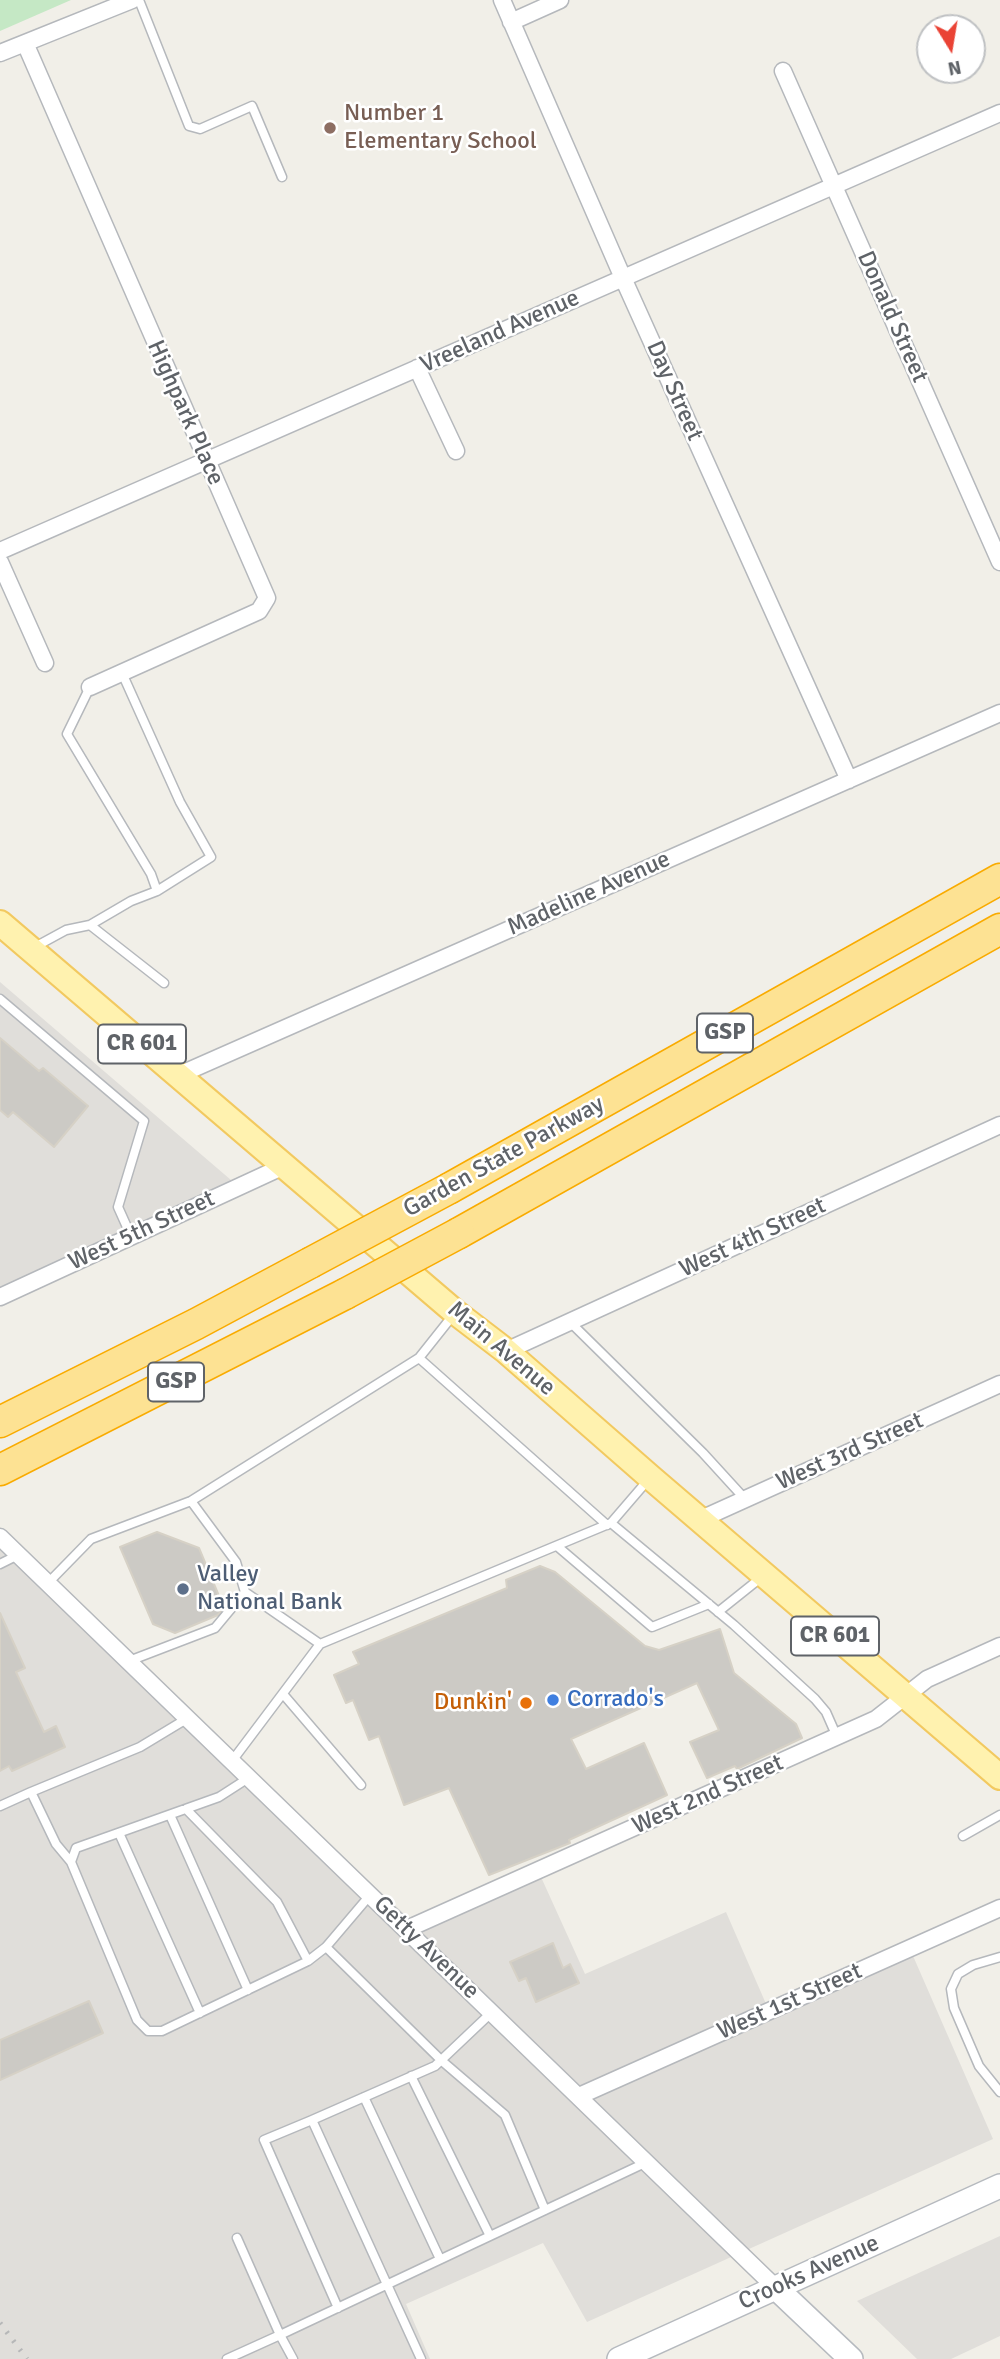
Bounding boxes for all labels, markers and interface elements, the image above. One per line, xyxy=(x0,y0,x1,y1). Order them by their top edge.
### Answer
north arrow xyxy=(916,14,986,84)
text: N xyxy=(946,55,963,81)
place label: Number 1 Elementary School xyxy=(344,100,537,156)
marker: Number 1 Elementary School xyxy=(322,120,338,136)
street label: Donald Street xyxy=(850,247,934,387)
street label: Vreeland Avenue xyxy=(416,284,584,380)
street label: Highpark Place xyxy=(140,336,230,490)
street label: Day Street xyxy=(639,337,709,445)
street label: Madeline Avenue xyxy=(503,845,675,943)
road number: GSP xyxy=(697,1014,753,1052)
road number: CR 601 xyxy=(98,1024,186,1064)
street label: Garden State Parkway xyxy=(399,1090,609,1224)
street label: West 5th Street xyxy=(64,1185,220,1277)
street label: West 4th Street xyxy=(675,1192,831,1284)
street label: Main Avenue xyxy=(441,1296,561,1402)
road number: GSP xyxy=(148,1362,204,1401)
street label: West 3rd Street xyxy=(772,1407,928,1497)
place label: Valley National Bank xyxy=(197,1561,342,1617)
marker: Valley National Bank xyxy=(175,1581,191,1597)
road number: CR 601 xyxy=(791,1616,879,1656)
place label: Corrado's xyxy=(567,1686,664,1714)
place label: Dunkin' xyxy=(434,1689,512,1717)
marker: Corrado's xyxy=(545,1692,561,1708)
marker: Dunkin' xyxy=(518,1695,534,1711)
street label: West 2nd Street xyxy=(628,1749,788,1841)
street label: Getty Avenue xyxy=(367,1890,485,2006)
street label: West 1st Street xyxy=(713,1957,867,2047)
street label: Crooks Avenue xyxy=(734,2229,884,2317)

